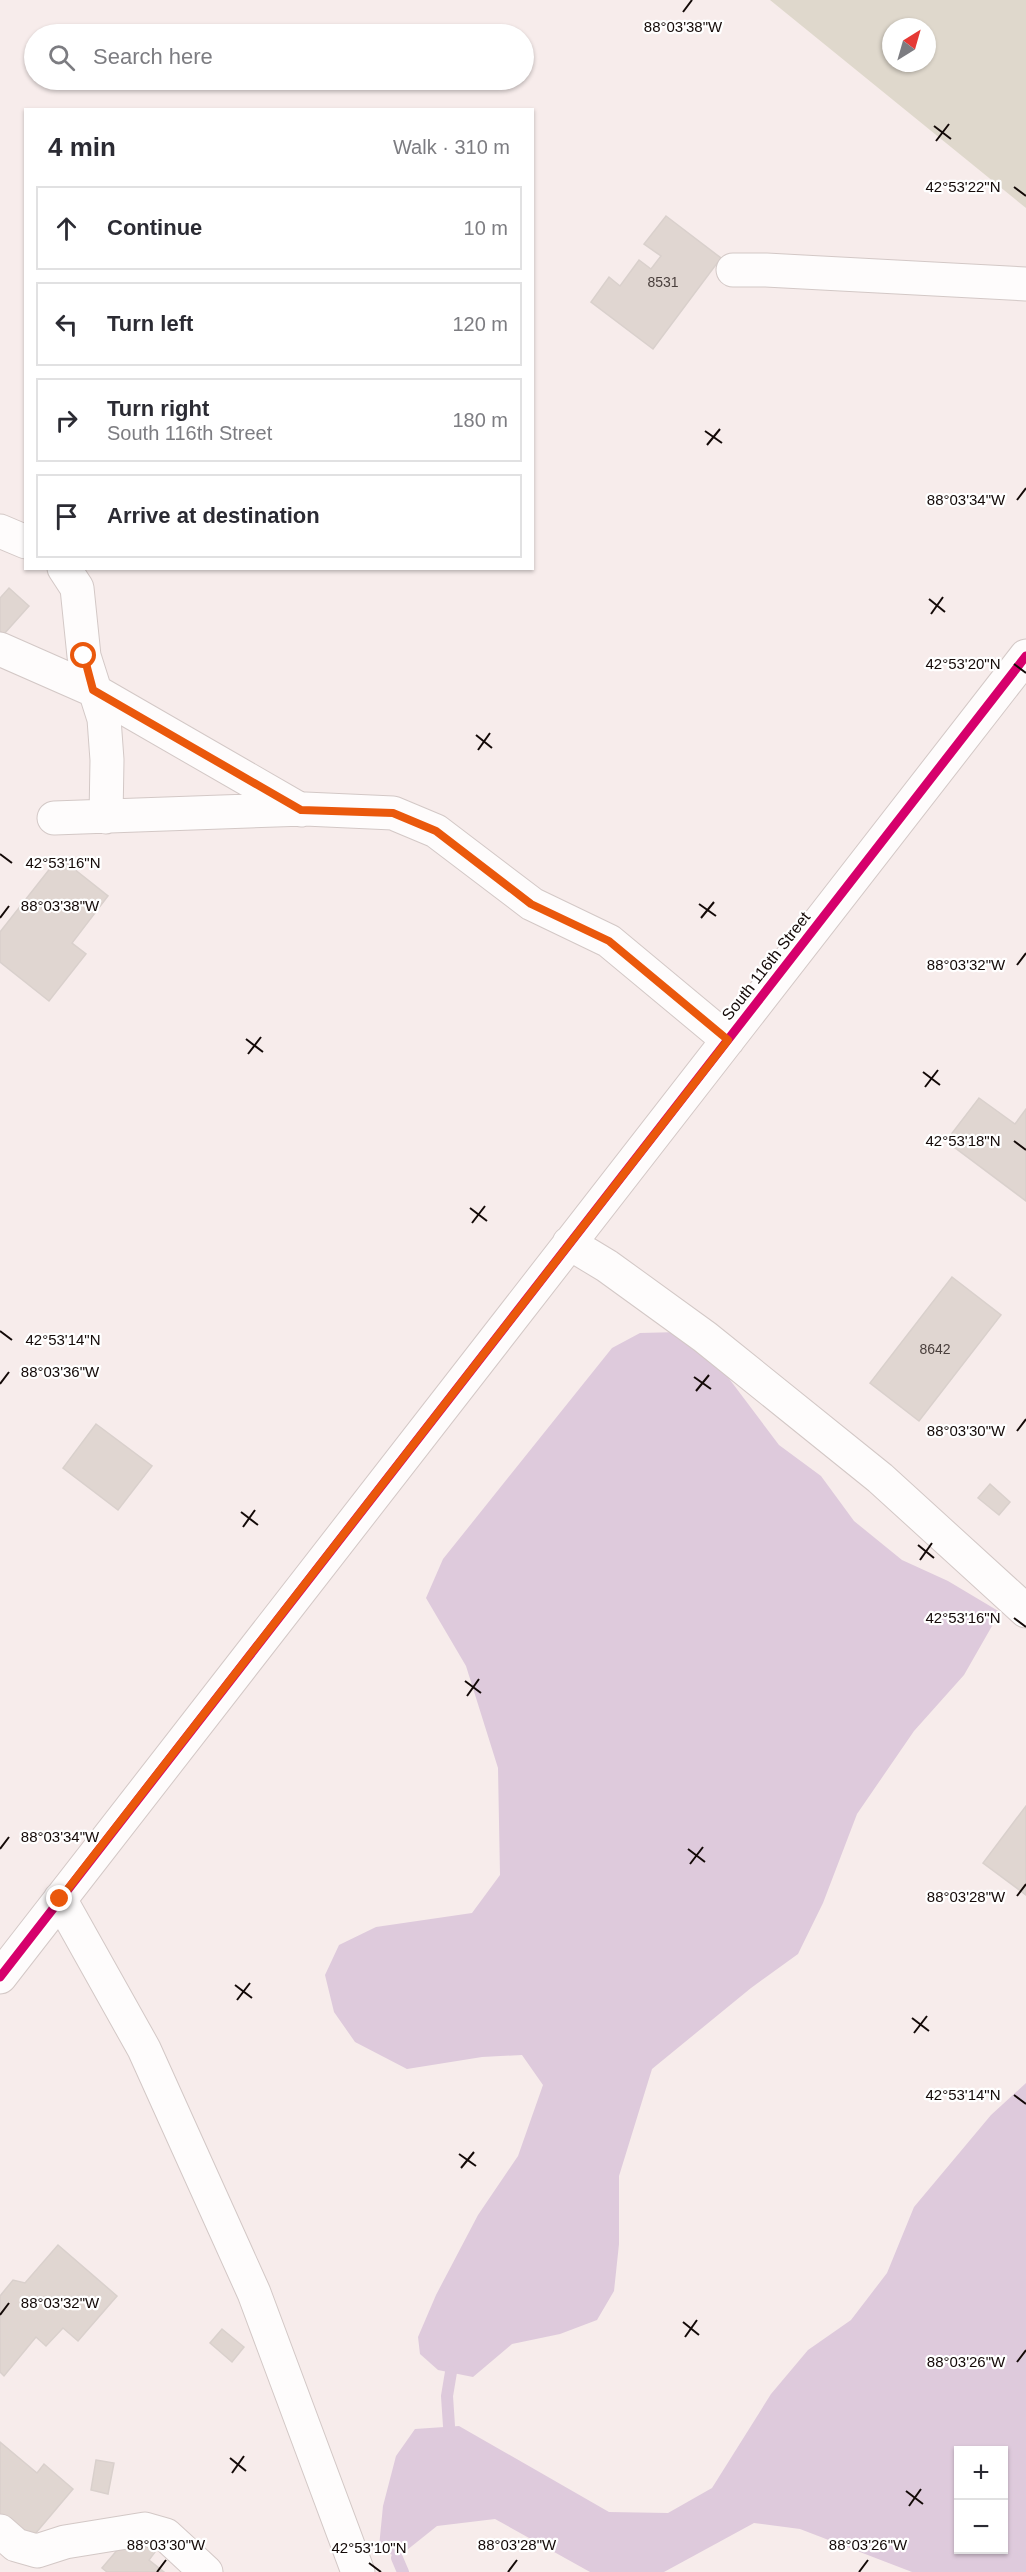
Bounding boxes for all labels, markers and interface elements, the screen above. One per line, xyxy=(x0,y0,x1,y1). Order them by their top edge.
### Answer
text: 88°03'38"W xyxy=(644,18,723,35)
north arrow xyxy=(882,18,936,72)
search box xyxy=(24,24,534,90)
icon: search xyxy=(45,41,78,74)
text: Search here xyxy=(93,44,213,69)
text: 4 min xyxy=(48,132,116,162)
text: Walk · 310 m xyxy=(393,136,510,158)
text: 42°53'22"N xyxy=(925,178,1001,195)
icon: ahead xyxy=(50,212,83,245)
text: Continue xyxy=(107,215,202,240)
text: 10 m xyxy=(464,217,508,239)
house number: 8531 xyxy=(647,274,679,290)
icon: left xyxy=(50,308,83,341)
text: Turn left xyxy=(107,311,193,336)
text: 120 m xyxy=(452,313,508,335)
text: Turn right xyxy=(107,396,209,421)
icon: right xyxy=(50,404,83,437)
text: 180 m xyxy=(452,409,508,431)
text: South 116th Street xyxy=(107,422,272,444)
text: 88°03'34"W xyxy=(927,491,1006,508)
icon: arrive xyxy=(50,500,83,533)
text: Arrive at destination xyxy=(107,503,320,528)
route start xyxy=(70,642,96,668)
text: 42°53'20"N xyxy=(925,655,1001,672)
text: 42°53'16"N xyxy=(25,854,101,871)
text: 88°03'38"W xyxy=(21,897,100,914)
street label: South 116th Street xyxy=(719,908,814,1023)
text: 88°03'32"W xyxy=(927,956,1006,973)
text: 42°53'18"N xyxy=(925,1132,1001,1149)
text: 42°53'14"N xyxy=(25,1331,101,1348)
house number: 8642 xyxy=(919,1341,951,1357)
text: 88°03'36"W xyxy=(21,1363,100,1380)
text: 88°03'30"W xyxy=(927,1422,1006,1439)
text: 42°53'16"N xyxy=(925,1609,1001,1626)
text: 88°03'34"W xyxy=(21,1828,100,1845)
route end xyxy=(46,1885,72,1911)
text: 88°03'28"W xyxy=(927,1888,1006,1905)
text: 42°53'14"N xyxy=(925,2086,1001,2103)
text: 88°03'32"W xyxy=(21,2294,100,2311)
text: 88°03'26"W xyxy=(927,2353,1006,2370)
map controls xyxy=(954,2446,1008,2554)
button: + xyxy=(954,2446,1008,2500)
button: − xyxy=(954,2500,1008,2554)
text: 88°03'30"W xyxy=(127,2536,206,2553)
text: 88°03'28"W xyxy=(478,2536,557,2553)
text: 88°03'26"W xyxy=(829,2536,908,2553)
text: 42°53'10"N xyxy=(331,2539,407,2556)

